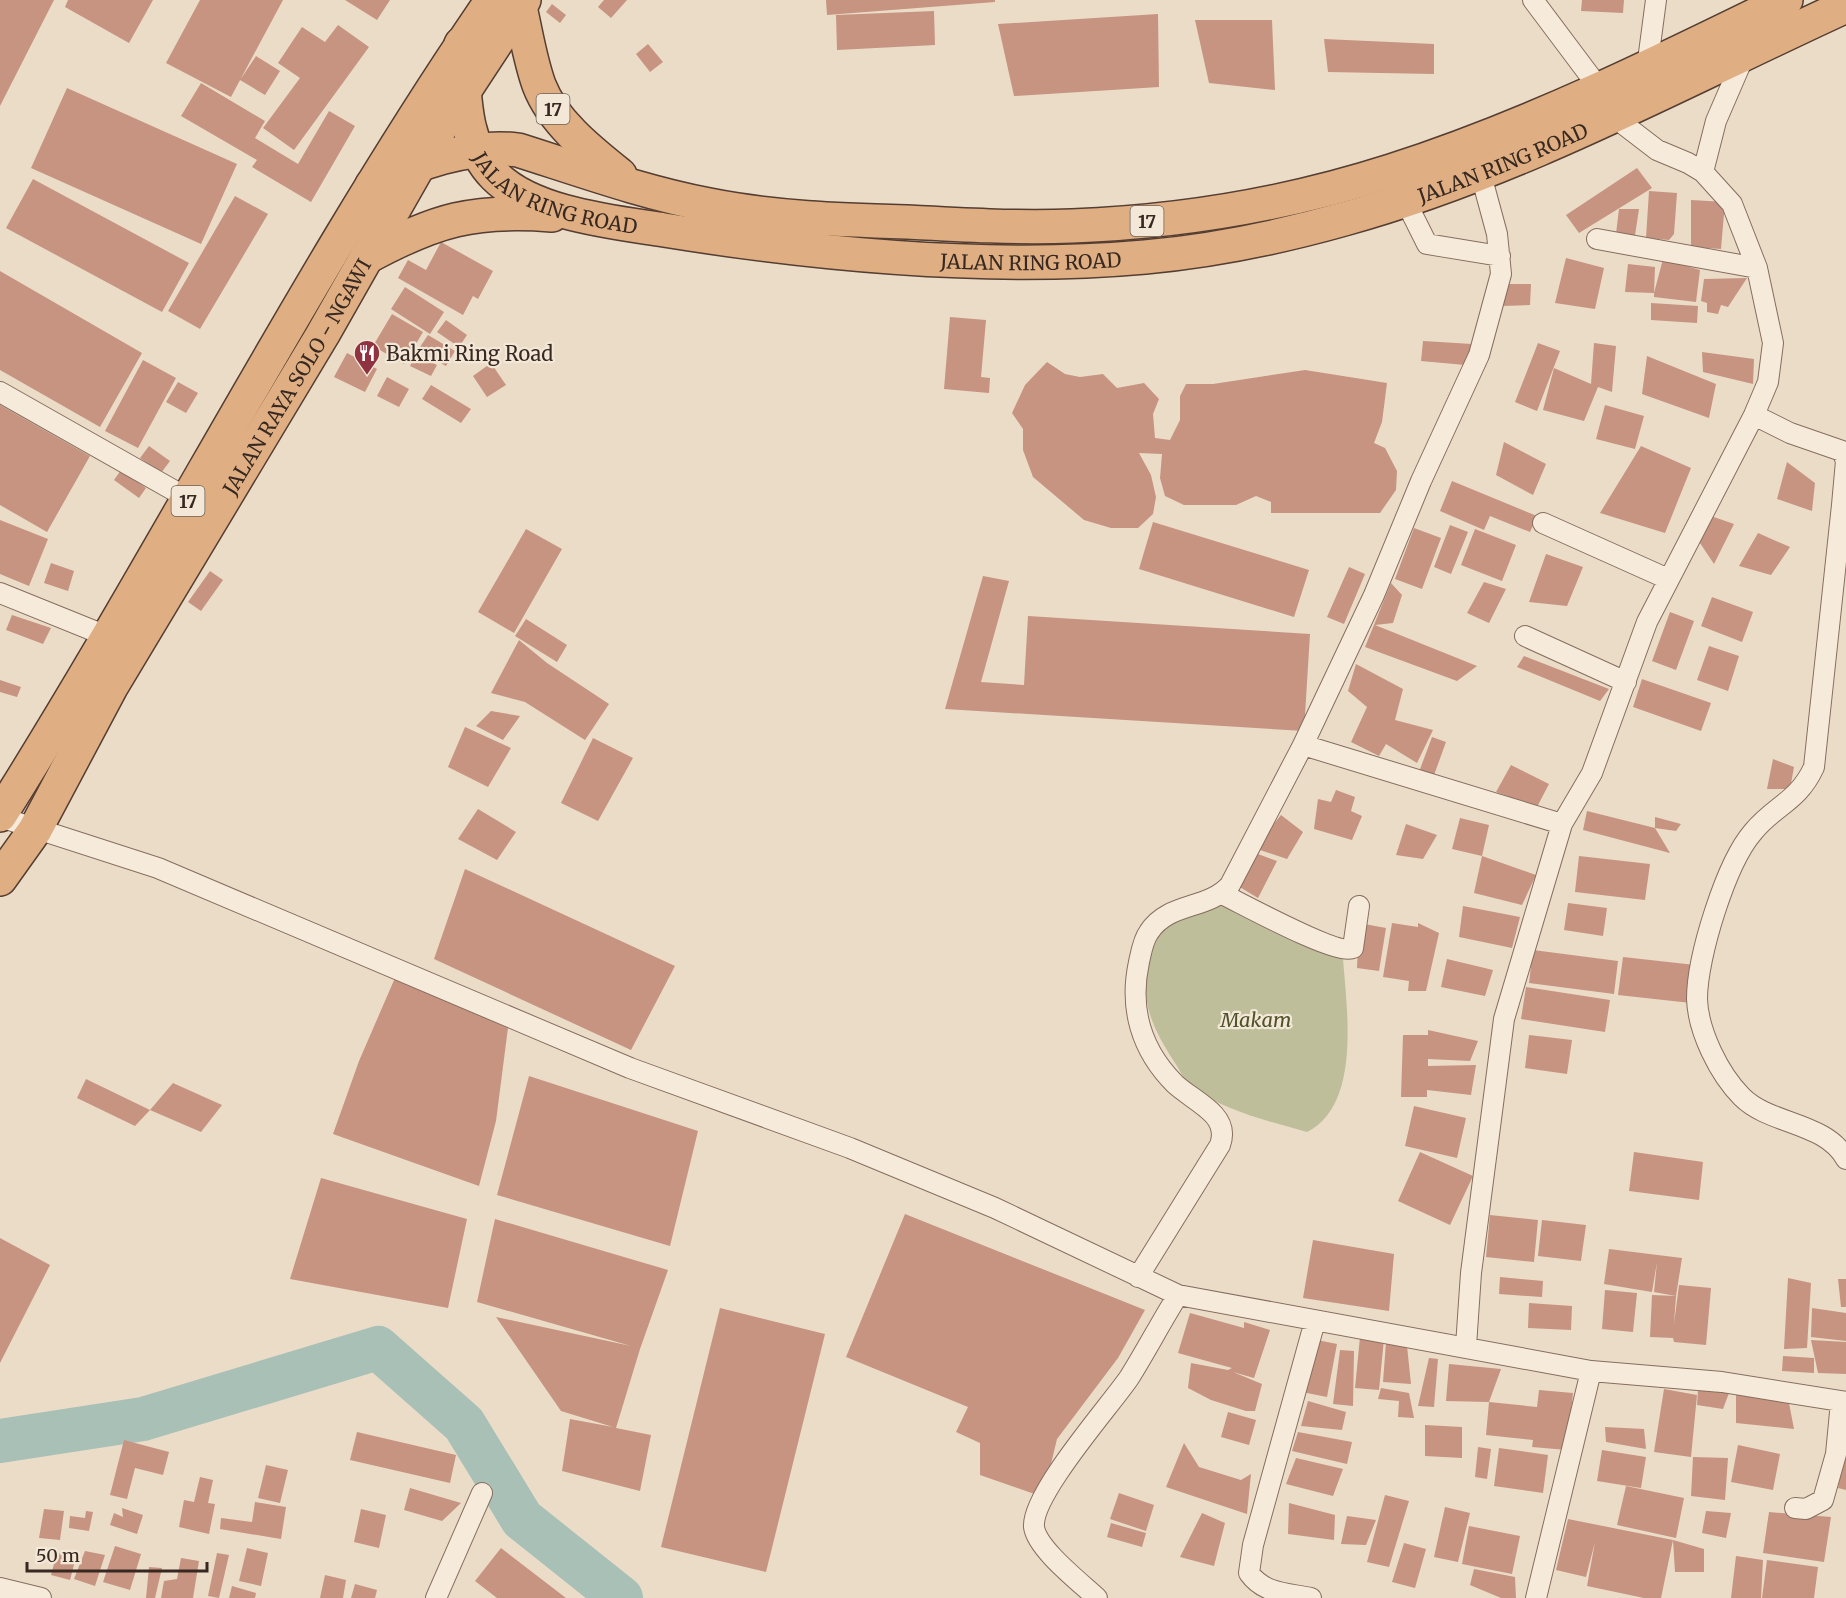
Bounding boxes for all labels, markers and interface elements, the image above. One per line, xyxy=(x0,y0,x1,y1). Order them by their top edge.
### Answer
road number: 17 xyxy=(536,94,570,124)
street label: JALAN RING ROAD xyxy=(1413,117,1592,208)
street label: JALAN RING ROAD xyxy=(467,146,639,238)
road number: 17 xyxy=(1130,206,1164,236)
street label: JALAN RING ROAD xyxy=(938,246,1122,275)
street label: JALAN RAYA SOLO - NGAWI xyxy=(217,254,376,500)
restaurant icon: Bakmi Ring Road xyxy=(352,338,382,376)
place label: Bakmi Ring Road xyxy=(386,341,553,366)
road number: 17 xyxy=(172,486,204,516)
park label: Makam xyxy=(1220,1007,1291,1032)
scale bar xyxy=(27,1535,207,1573)
text: 50 m xyxy=(36,1544,80,1567)

